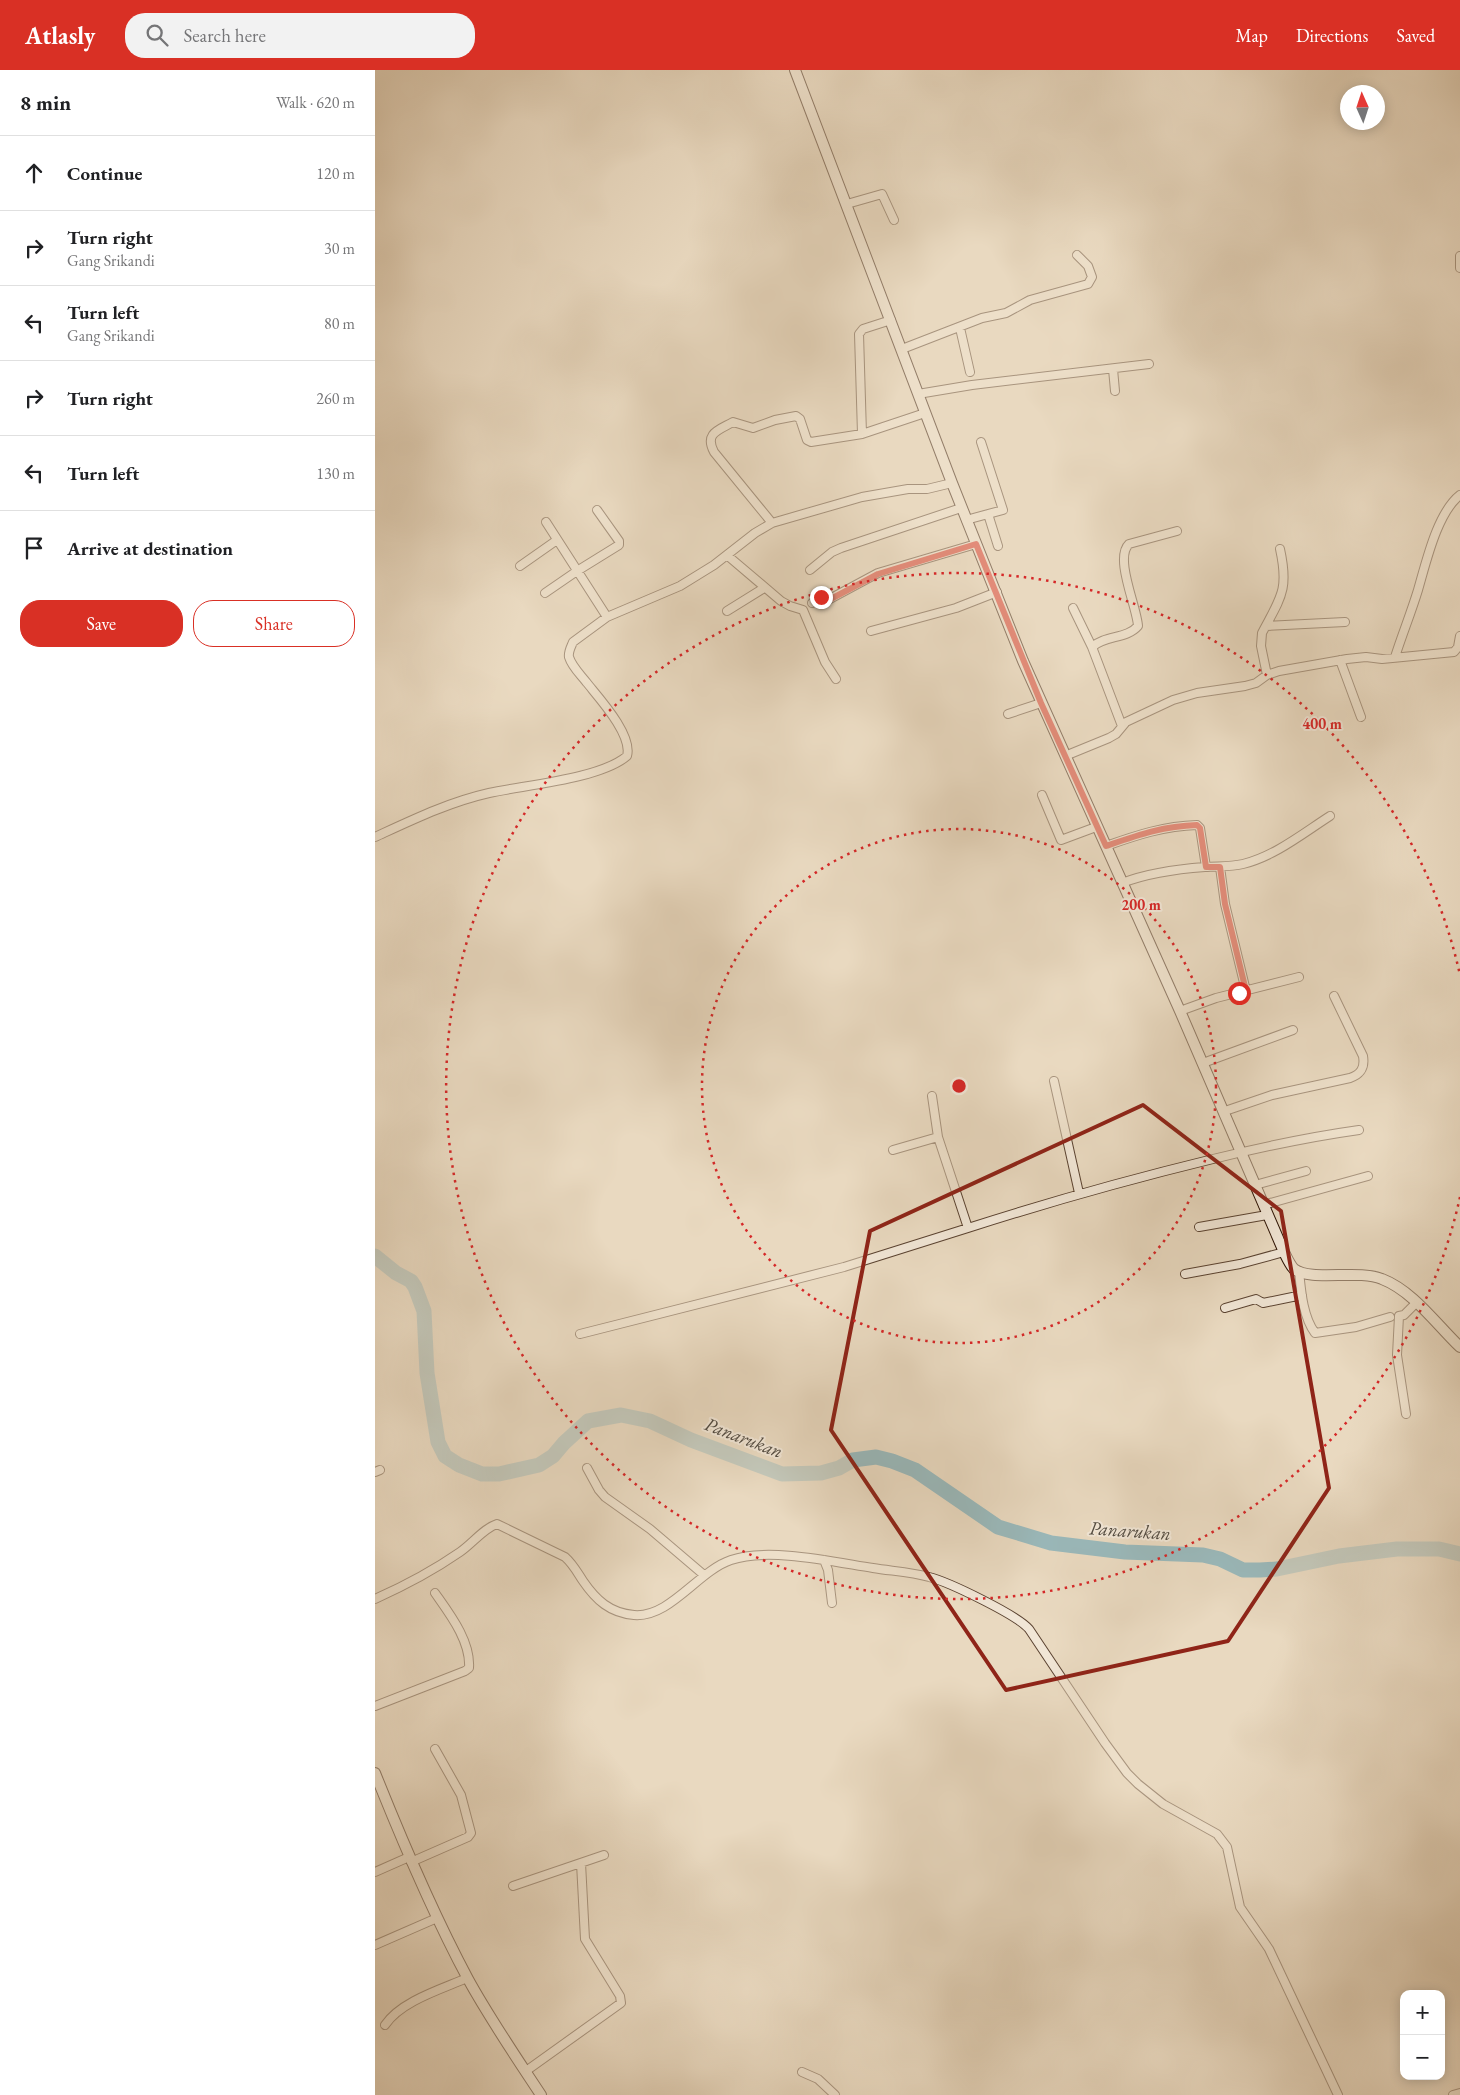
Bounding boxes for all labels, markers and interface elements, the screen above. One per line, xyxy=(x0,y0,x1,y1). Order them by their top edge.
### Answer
search box xyxy=(125,13,475,58)
text: Atlasly xyxy=(25,20,95,51)
icon: search xyxy=(143,21,171,49)
text: Search here xyxy=(183,23,266,48)
text: Map xyxy=(1236,24,1268,47)
text: Directions xyxy=(1296,24,1368,47)
text: Saved xyxy=(1396,24,1435,47)
north arrow xyxy=(1340,85,1385,130)
text: 8 min xyxy=(20,89,71,116)
text: Walk · 620 m xyxy=(276,92,355,113)
icon: ahead xyxy=(20,159,48,187)
text: Continue xyxy=(67,161,142,186)
text: 120 m xyxy=(316,163,355,184)
text: Turn right xyxy=(67,225,153,250)
icon: right xyxy=(20,234,48,262)
text: 30 m xyxy=(324,238,355,259)
text: Gang Srikandi xyxy=(67,250,155,271)
text: Turn left xyxy=(67,300,139,325)
icon: left xyxy=(20,309,48,337)
text: 80 m xyxy=(324,313,355,334)
text: Gang Srikandi xyxy=(67,325,155,346)
icon: right xyxy=(20,384,48,412)
text: Turn right xyxy=(67,386,153,411)
text: 260 m xyxy=(316,388,355,409)
icon: left xyxy=(20,459,48,487)
text: Turn left xyxy=(67,461,139,486)
text: 130 m xyxy=(316,463,355,484)
icon: arrive xyxy=(20,534,48,562)
text: Arrive at destination xyxy=(67,536,233,561)
route end xyxy=(810,586,833,609)
button: Save xyxy=(20,600,183,647)
button: Share xyxy=(193,600,355,647)
text: 400 m xyxy=(1302,714,1342,733)
text: 200 m xyxy=(1121,895,1161,914)
route start xyxy=(1228,982,1251,1005)
centre of rings xyxy=(950,1077,968,1095)
water label: Panarukan xyxy=(701,1411,786,1464)
water label: Panarukan xyxy=(1088,1515,1172,1546)
map controls xyxy=(1400,1990,1445,2080)
button: + xyxy=(1400,1990,1445,2035)
button: − xyxy=(1400,2035,1445,2080)

